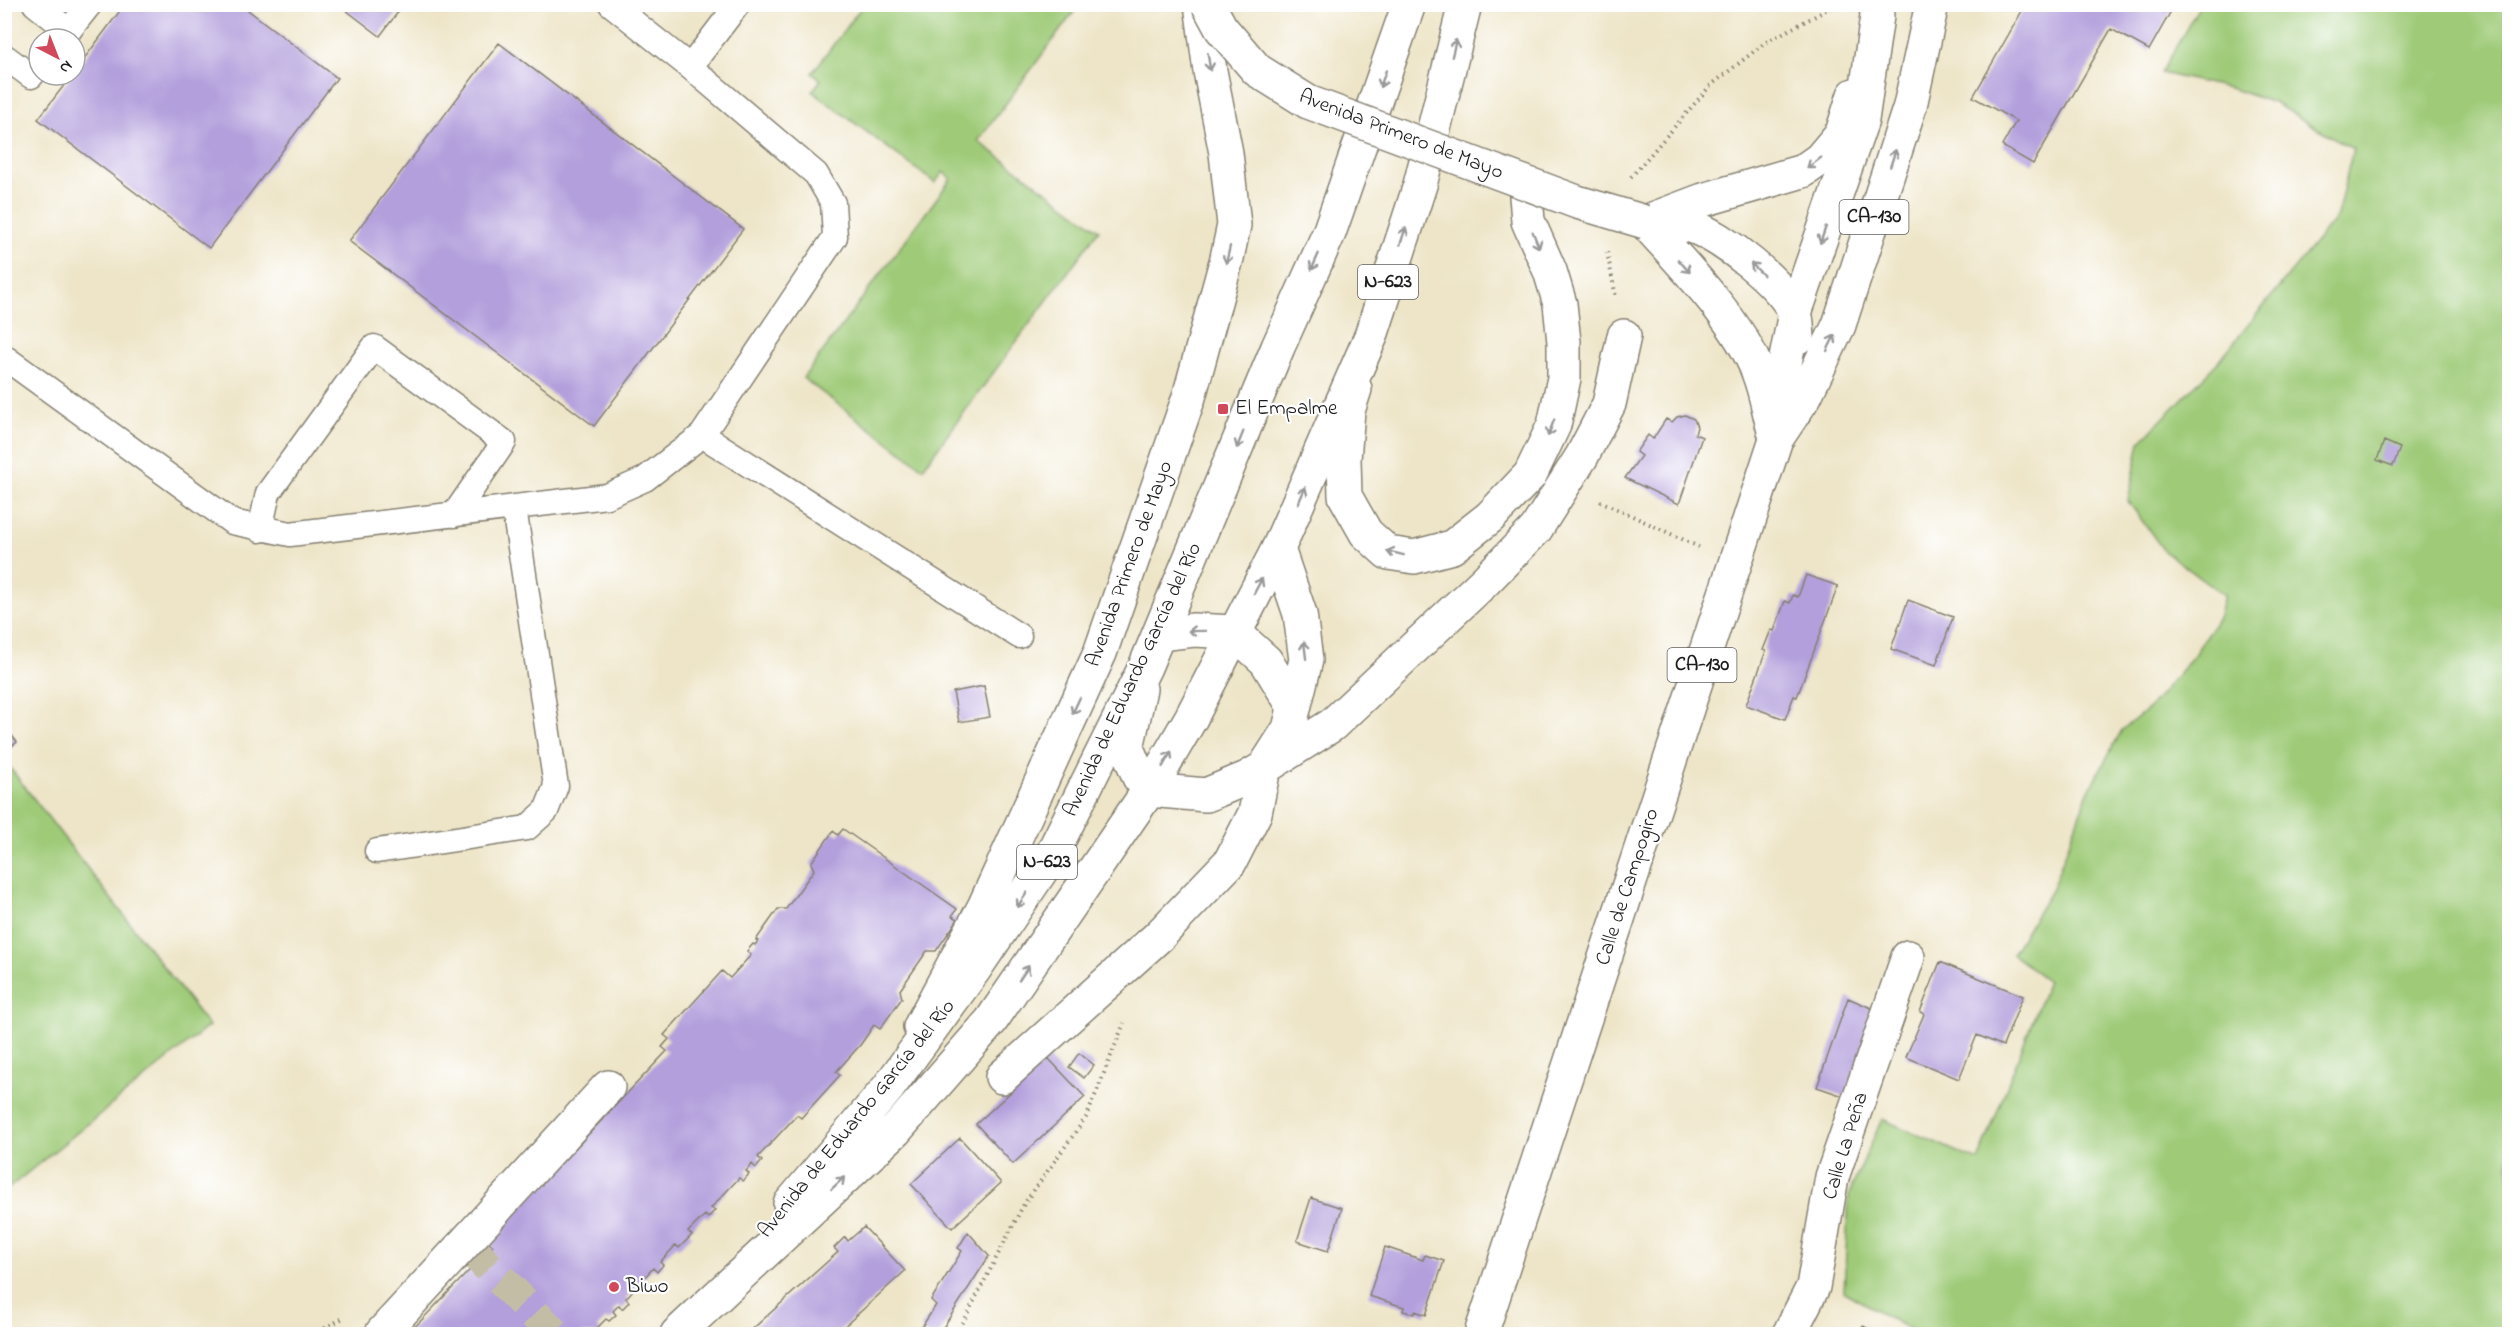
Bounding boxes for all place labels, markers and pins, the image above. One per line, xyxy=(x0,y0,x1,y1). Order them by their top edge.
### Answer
place label: El Empalme xyxy=(1235,394,1338,424)
marker: El Empalme xyxy=(1216,402,1230,416)
place label: Biwo xyxy=(625,1272,668,1302)
marker: Biwo xyxy=(607,1280,621,1294)

